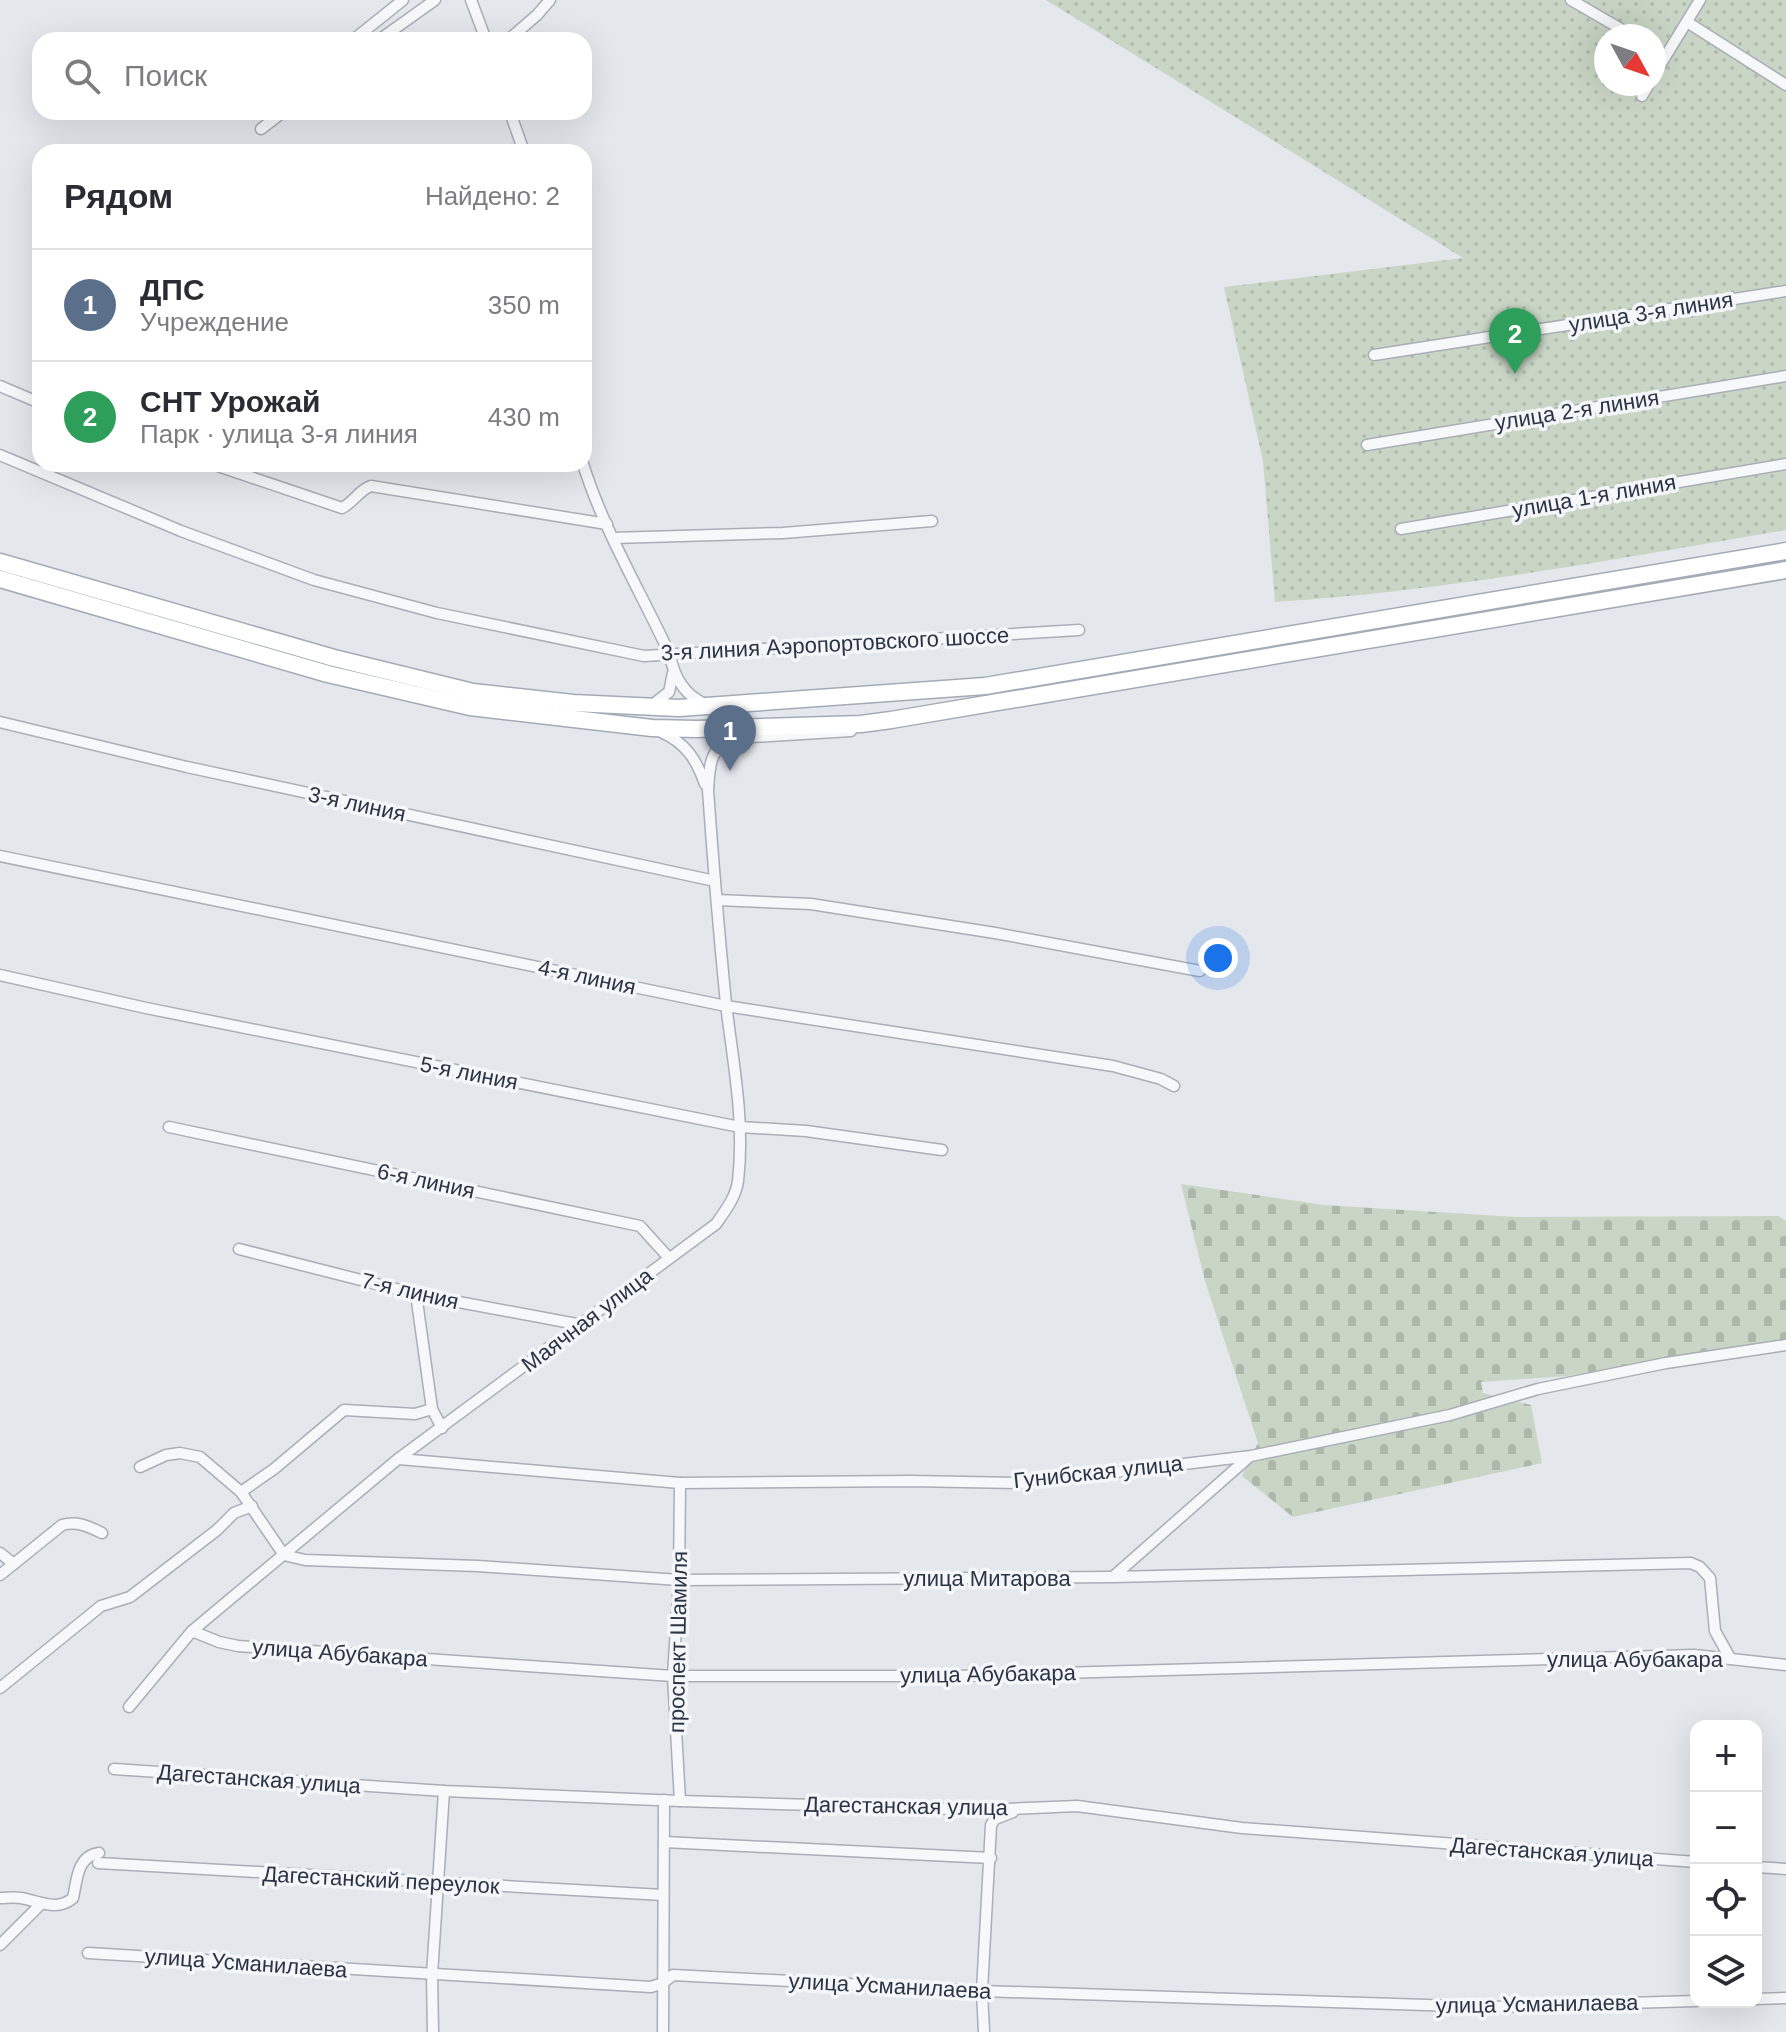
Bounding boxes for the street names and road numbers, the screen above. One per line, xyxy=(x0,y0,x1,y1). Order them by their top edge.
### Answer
street label: улица 3-я линия xyxy=(1567,287,1735,337)
street label: улица 2-я линия xyxy=(1493,385,1661,435)
street label: улица 1-я линия xyxy=(1510,469,1678,523)
street label: 3-я линия Аэропортовского шоссе xyxy=(660,622,1010,666)
street label: 3-я линия xyxy=(306,781,408,827)
street label: 4-я линия xyxy=(536,954,638,1000)
street label: 5-я линия xyxy=(418,1051,520,1095)
street label: 6-я линия xyxy=(375,1158,477,1204)
street label: Маячная улица xyxy=(517,1262,658,1377)
street label: 7-я линия xyxy=(359,1268,461,1314)
street label: Гунибская улица xyxy=(1012,1451,1185,1493)
street label: проспект Шамиля xyxy=(664,1551,692,1733)
street label: улица Митарова xyxy=(903,1566,1071,1591)
street label: улица Абубакара xyxy=(251,1634,429,1672)
street label: улица Абубакара xyxy=(1547,1647,1724,1672)
street label: улица Абубакара xyxy=(900,1660,1077,1688)
street label: Дагестанская улица xyxy=(156,1759,362,1799)
street label: Дагестанская улица xyxy=(804,1792,1009,1820)
street label: Дагестанская улица xyxy=(1449,1832,1655,1872)
street label: Дагестанский переулок xyxy=(262,1861,500,1899)
street label: улица Усманилаева xyxy=(144,1943,349,1983)
street label: улица Усманилаева xyxy=(788,1968,993,2004)
street label: улица Усманилаева xyxy=(1435,1990,1639,2018)

